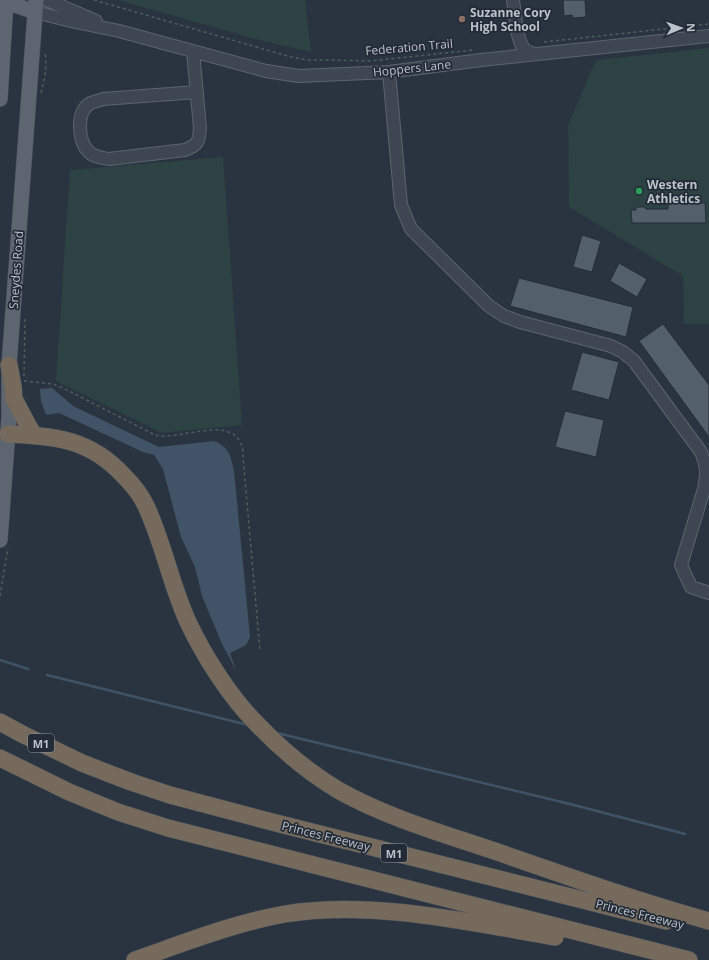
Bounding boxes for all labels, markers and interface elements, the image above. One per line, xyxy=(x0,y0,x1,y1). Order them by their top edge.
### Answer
place label: Suzanne Cory High School xyxy=(470,4,551,35)
north arrow xyxy=(661,8,701,48)
marker: Suzanne Cory High School xyxy=(457,14,467,24)
text: N xyxy=(684,23,699,32)
street label: Federation Trail xyxy=(365,35,453,59)
street label: Hoppers Lane xyxy=(372,55,452,81)
place label: Western Athletics xyxy=(647,176,700,207)
marker: Western Athletics xyxy=(634,186,644,196)
street label: Sneydes Road xyxy=(5,230,27,310)
road number: M1 xyxy=(28,734,54,752)
street label: Princes Freeway xyxy=(280,817,373,855)
road number: M1 xyxy=(381,844,407,862)
street label: Princes Freeway xyxy=(594,895,687,933)

